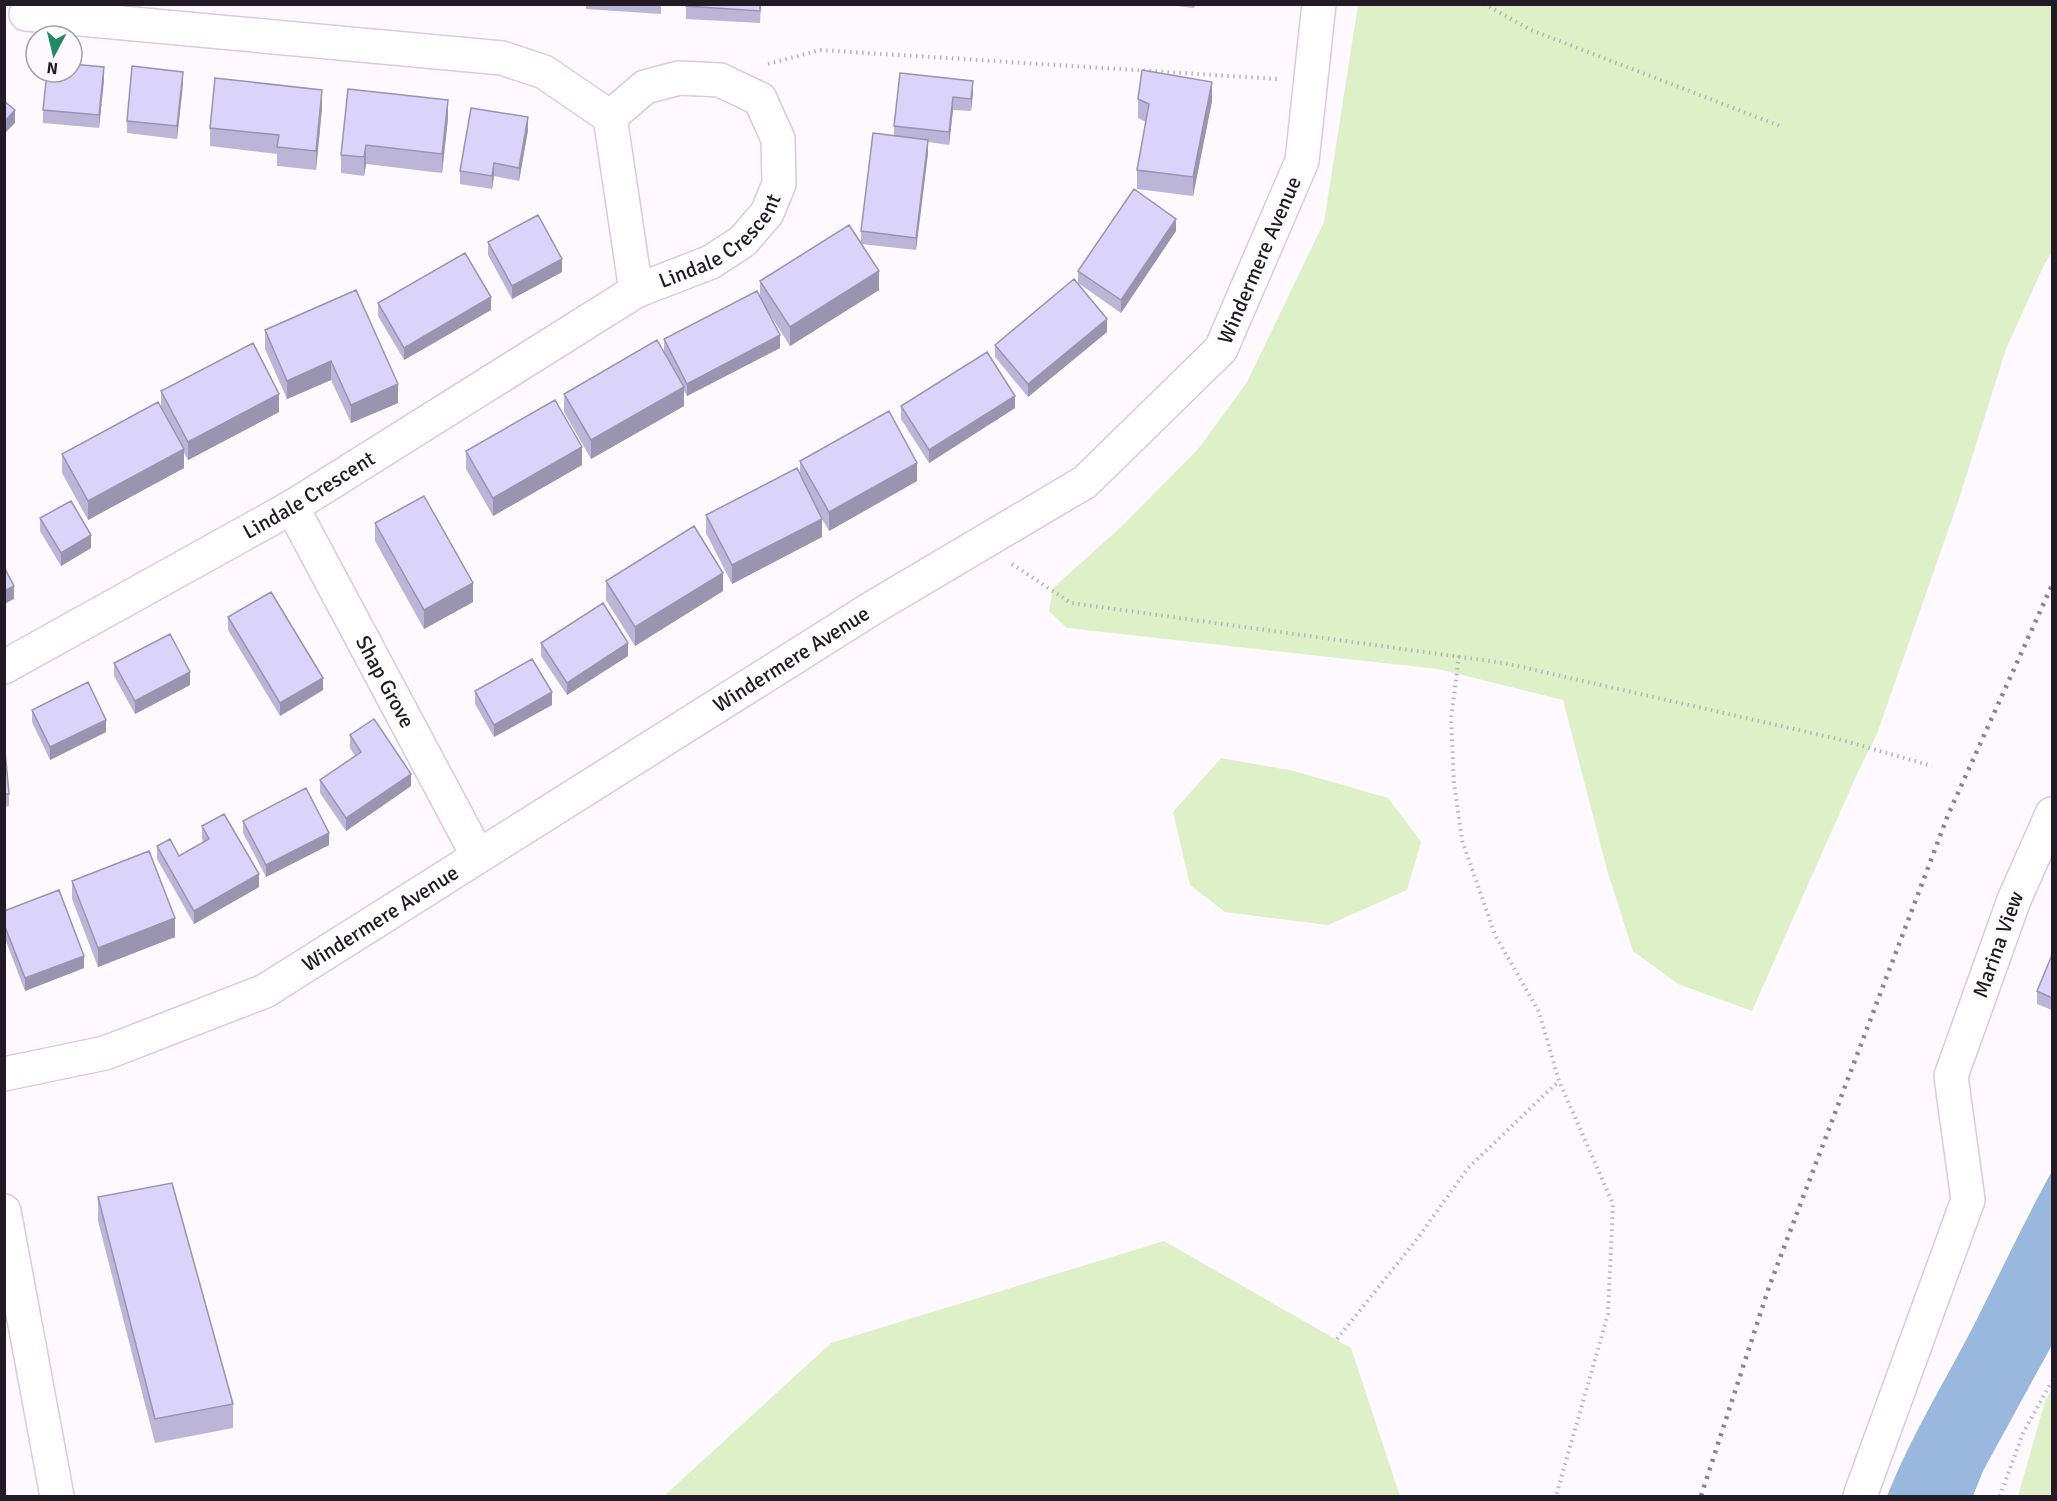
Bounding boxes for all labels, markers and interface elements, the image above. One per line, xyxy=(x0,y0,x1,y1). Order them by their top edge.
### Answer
north arrow xyxy=(24,24,84,84)
text: N xyxy=(46,57,59,78)
street label: Windermere Avenue xyxy=(1212,172,1307,348)
street label: Lindale Crescent xyxy=(655,190,786,294)
street label: Lindale Crescent xyxy=(238,445,380,545)
street label: Windermere Avenue xyxy=(708,600,874,718)
street label: Shap Grove xyxy=(350,631,420,732)
street label: Windermere Avenue xyxy=(297,859,463,977)
street label: Marina View xyxy=(1967,887,2029,1001)

